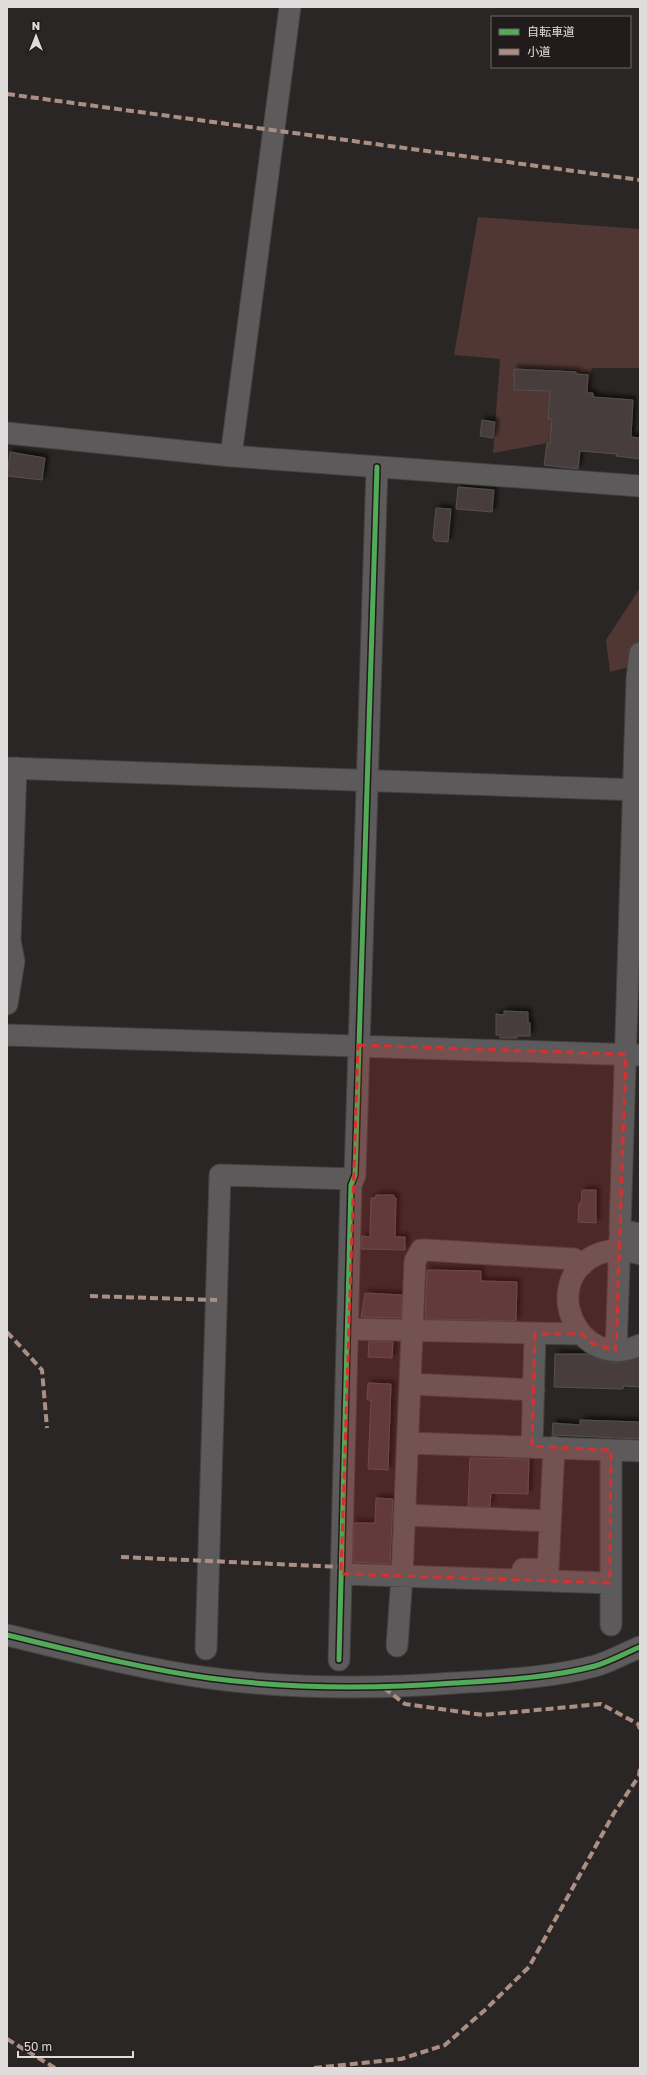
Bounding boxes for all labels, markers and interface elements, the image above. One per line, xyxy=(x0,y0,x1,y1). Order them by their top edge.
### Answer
north arrow xyxy=(16,16,56,56)
legend xyxy=(491,16,631,68)
text: N xyxy=(32,19,40,32)
text: 自転車道 xyxy=(527,24,575,39)
text: 小道 xyxy=(527,44,551,59)
scale bar xyxy=(18,2033,133,2059)
text: 50 m xyxy=(24,2039,52,2054)

